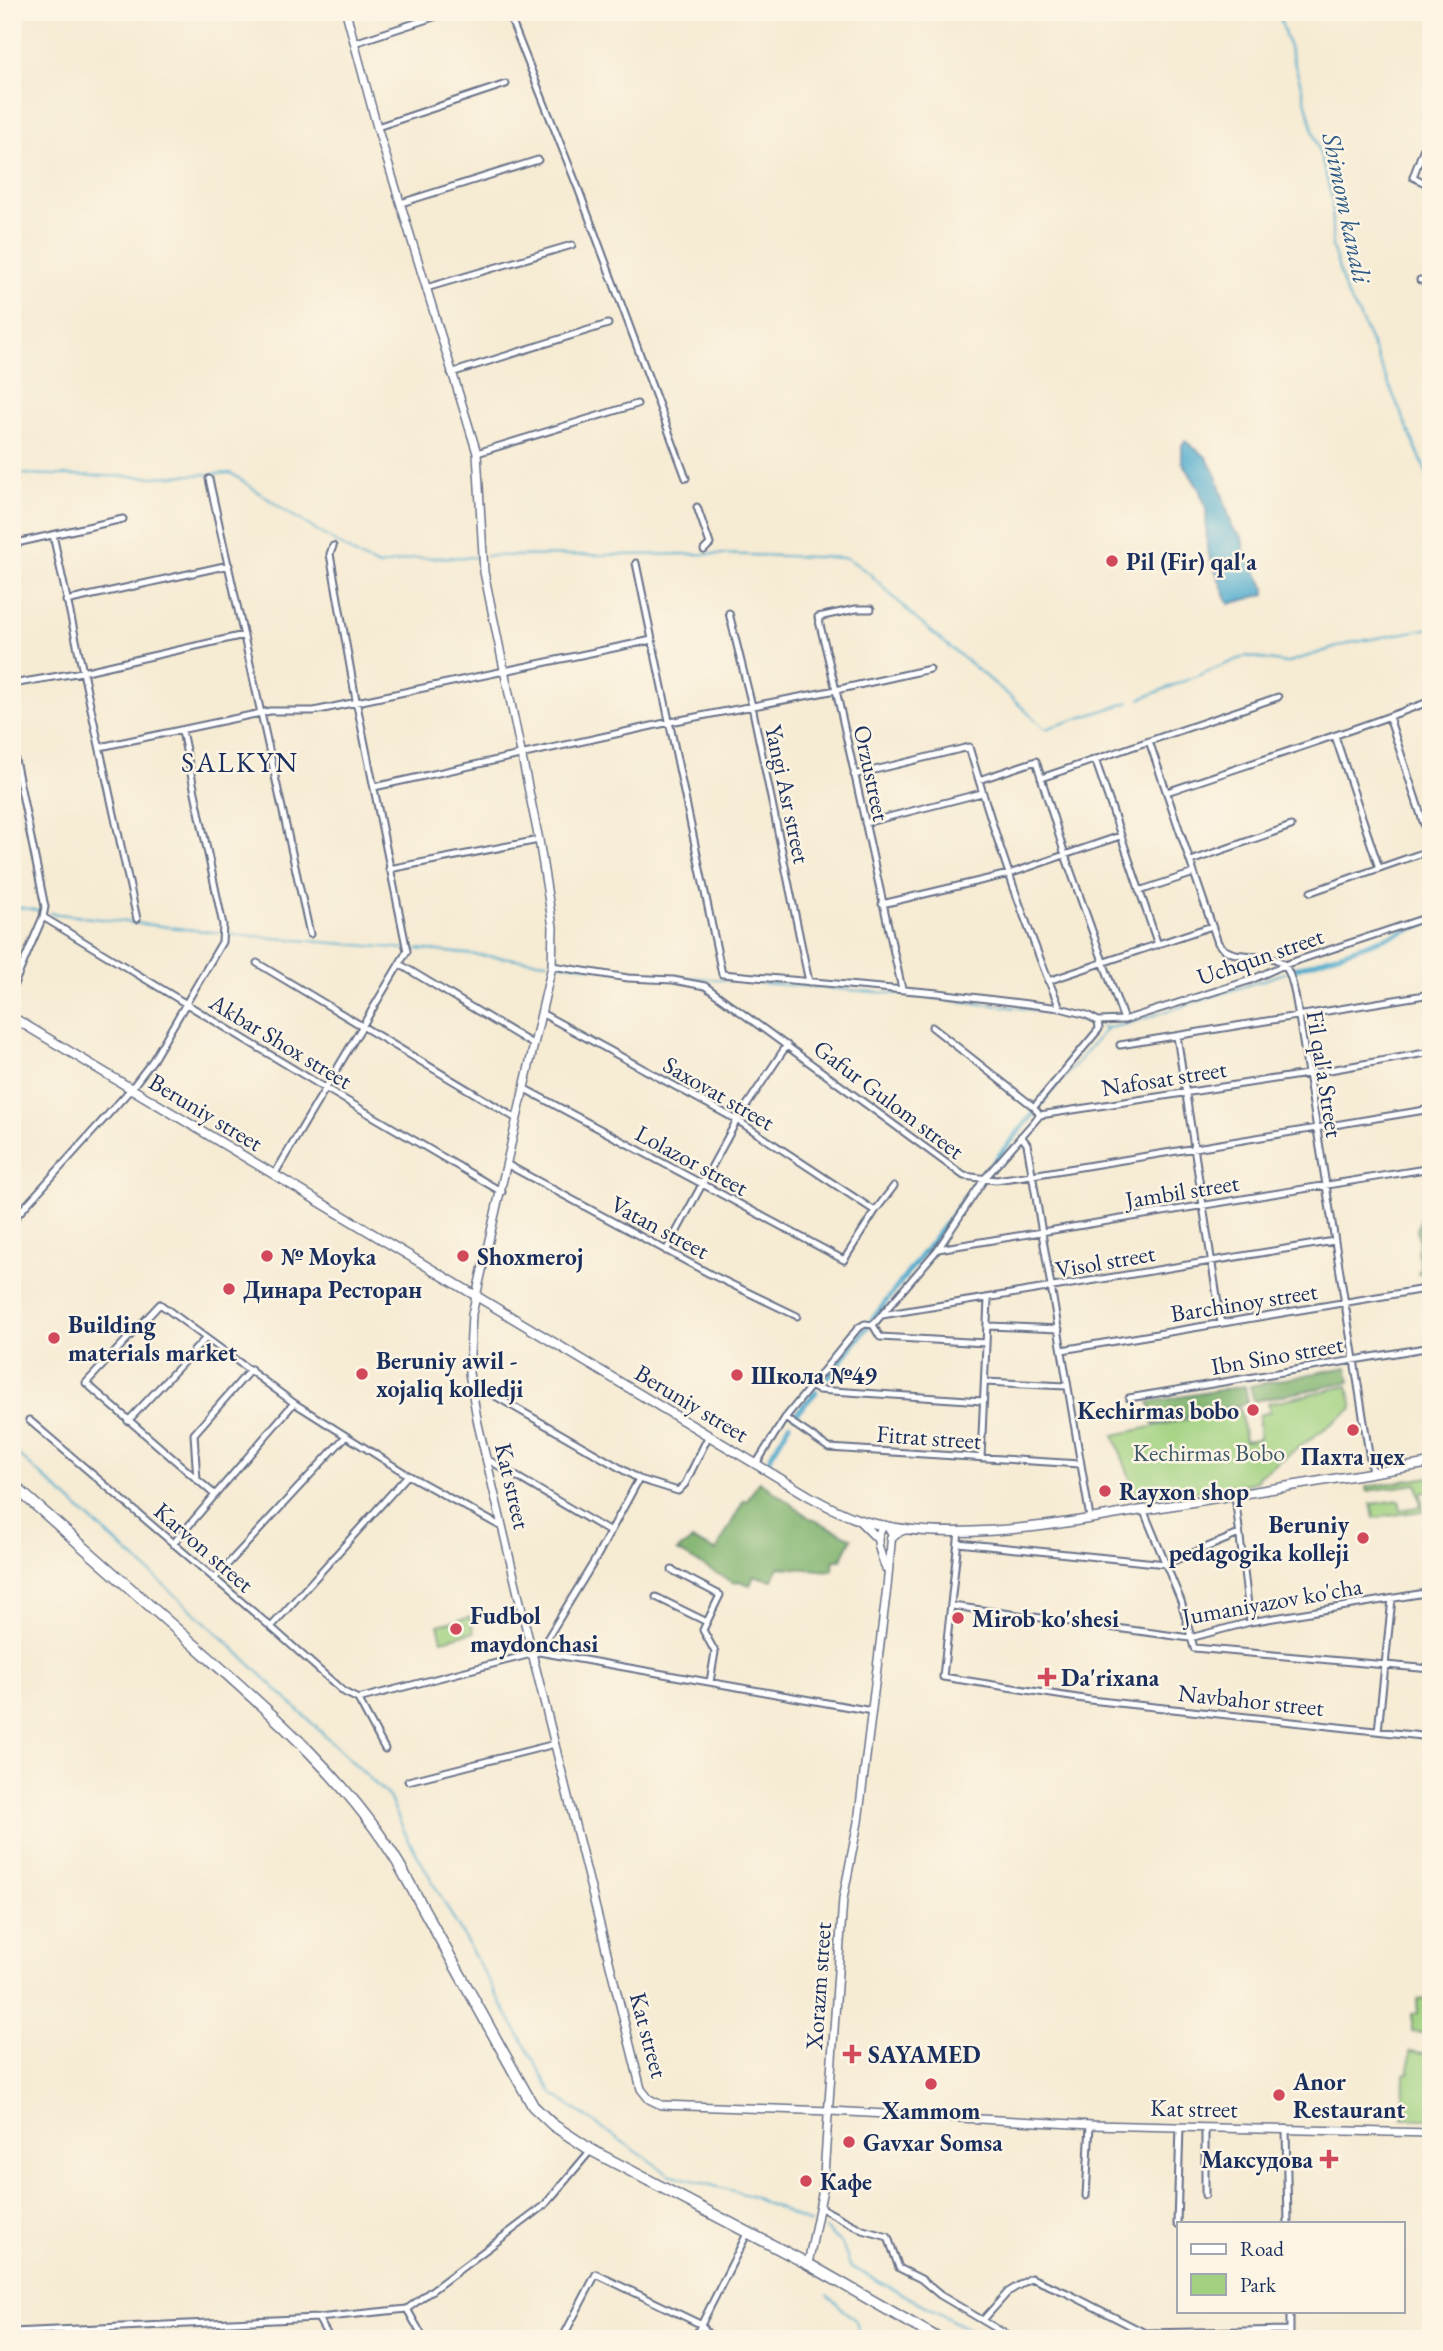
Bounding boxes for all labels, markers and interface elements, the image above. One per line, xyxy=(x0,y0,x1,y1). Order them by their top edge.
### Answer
water label: Shimom kanali xyxy=(1314,129,1380,288)
place label: Pil (Fir) qal'a xyxy=(1126,546,1257,578)
marker: Pil (Fir) qal'a xyxy=(1104,553,1120,569)
street label: Yangi Asr street xyxy=(758,722,818,867)
street label: Orzustreet xyxy=(847,722,897,824)
district label: SALKYN xyxy=(181,744,299,780)
street label: Uchqun street xyxy=(1193,920,1328,992)
street label: Akbar Shox street xyxy=(203,986,358,1096)
street label: Fil qal'a Street xyxy=(1300,1008,1350,1140)
street label: Gafur Gulom street xyxy=(807,1032,971,1166)
street label: Saxovat street xyxy=(658,1049,781,1137)
street label: Nafosat street xyxy=(1099,1053,1229,1103)
street label: Beruniy street xyxy=(143,1066,269,1158)
street label: Lolazor street xyxy=(630,1117,754,1203)
street label: Jambil street xyxy=(1121,1167,1241,1216)
street label: Vatan street xyxy=(605,1188,715,1266)
street label: Visol street xyxy=(1053,1237,1158,1285)
place label: № Moyka xyxy=(281,1241,377,1273)
place label: Shoxmeroj xyxy=(477,1241,583,1273)
marker: № Moyka xyxy=(259,1248,275,1264)
marker: Shoxmeroj xyxy=(455,1248,471,1264)
place label: Динара Ресторан xyxy=(243,1274,422,1305)
street label: Barchinoy street xyxy=(1168,1275,1320,1329)
marker: Динара Ресторан xyxy=(221,1281,237,1297)
place label: Building materials market xyxy=(68,1309,237,1368)
street label: Ibn Sino street xyxy=(1208,1328,1346,1382)
marker: Building materials market xyxy=(46,1330,62,1346)
place label: Beruniy awil - xojaliq kolledji xyxy=(376,1345,523,1405)
street label: Beruniy street xyxy=(629,1357,755,1449)
place label: Школа №49 xyxy=(751,1360,877,1391)
marker: Beruniy awil - xojaliq kolledji xyxy=(354,1366,370,1382)
marker: Школа №49 xyxy=(729,1367,745,1383)
place label: Kechirmas bobo xyxy=(1077,1395,1239,1426)
marker: Kechirmas bobo xyxy=(1245,1402,1261,1418)
street label: Fitrat street xyxy=(876,1418,983,1456)
marker: Пахта цех xyxy=(1345,1422,1361,1438)
park label: Kechirmas Bobo xyxy=(1133,1437,1285,1468)
street label: Kat street xyxy=(488,1440,538,1533)
place label: Пахта цех xyxy=(1301,1441,1405,1472)
place label: Rayxon shop xyxy=(1119,1476,1249,1508)
marker: Rayxon shop xyxy=(1097,1483,1113,1499)
street label: Karvon street xyxy=(148,1495,261,1599)
place label: Beruniy pedagogika kolleji xyxy=(1169,1509,1349,1569)
marker: Beruniy pedagogika kolleji xyxy=(1355,1530,1371,1546)
street label: Jumaniyazov ko'cha xyxy=(1178,1570,1365,1632)
place label: Fudbol maydonchasi xyxy=(470,1600,598,1660)
place label: Mirob ko'shesi xyxy=(972,1603,1119,1634)
marker: Mirob ko'shesi xyxy=(950,1610,966,1626)
marker: Fudbol maydonchasi xyxy=(448,1621,464,1637)
place label: Da'rixana xyxy=(1061,1662,1160,1693)
marker: Da'rixana xyxy=(1039,1669,1055,1685)
street label: Navbahor street xyxy=(1177,1677,1326,1723)
street label: Xorazm street xyxy=(798,1921,838,2052)
street label: Kat street xyxy=(623,1989,675,2082)
place label: SAYAMED xyxy=(868,2039,981,2070)
marker: SAYAMED xyxy=(842,2044,862,2064)
place label: Anor Restaurant xyxy=(1292,2066,1405,2125)
marker: Xammom xyxy=(923,2076,939,2092)
marker: Anor Restaurant xyxy=(1271,2087,1287,2103)
street label: Kat street xyxy=(1150,2092,1239,2124)
place label: Xammom xyxy=(881,2095,980,2126)
place label: Gavxar Somsa xyxy=(863,2127,1003,2158)
marker: Gavxar Somsa xyxy=(841,2134,857,2150)
place label: Максудова xyxy=(1201,2144,1313,2176)
marker: Максудова xyxy=(1319,2149,1339,2169)
place label: Кафе xyxy=(820,2166,872,2197)
marker: Кафе xyxy=(798,2173,814,2189)
legend xyxy=(1177,2222,1404,2312)
text: Road xyxy=(1240,2235,1284,2262)
text: Park xyxy=(1240,2271,1277,2298)

